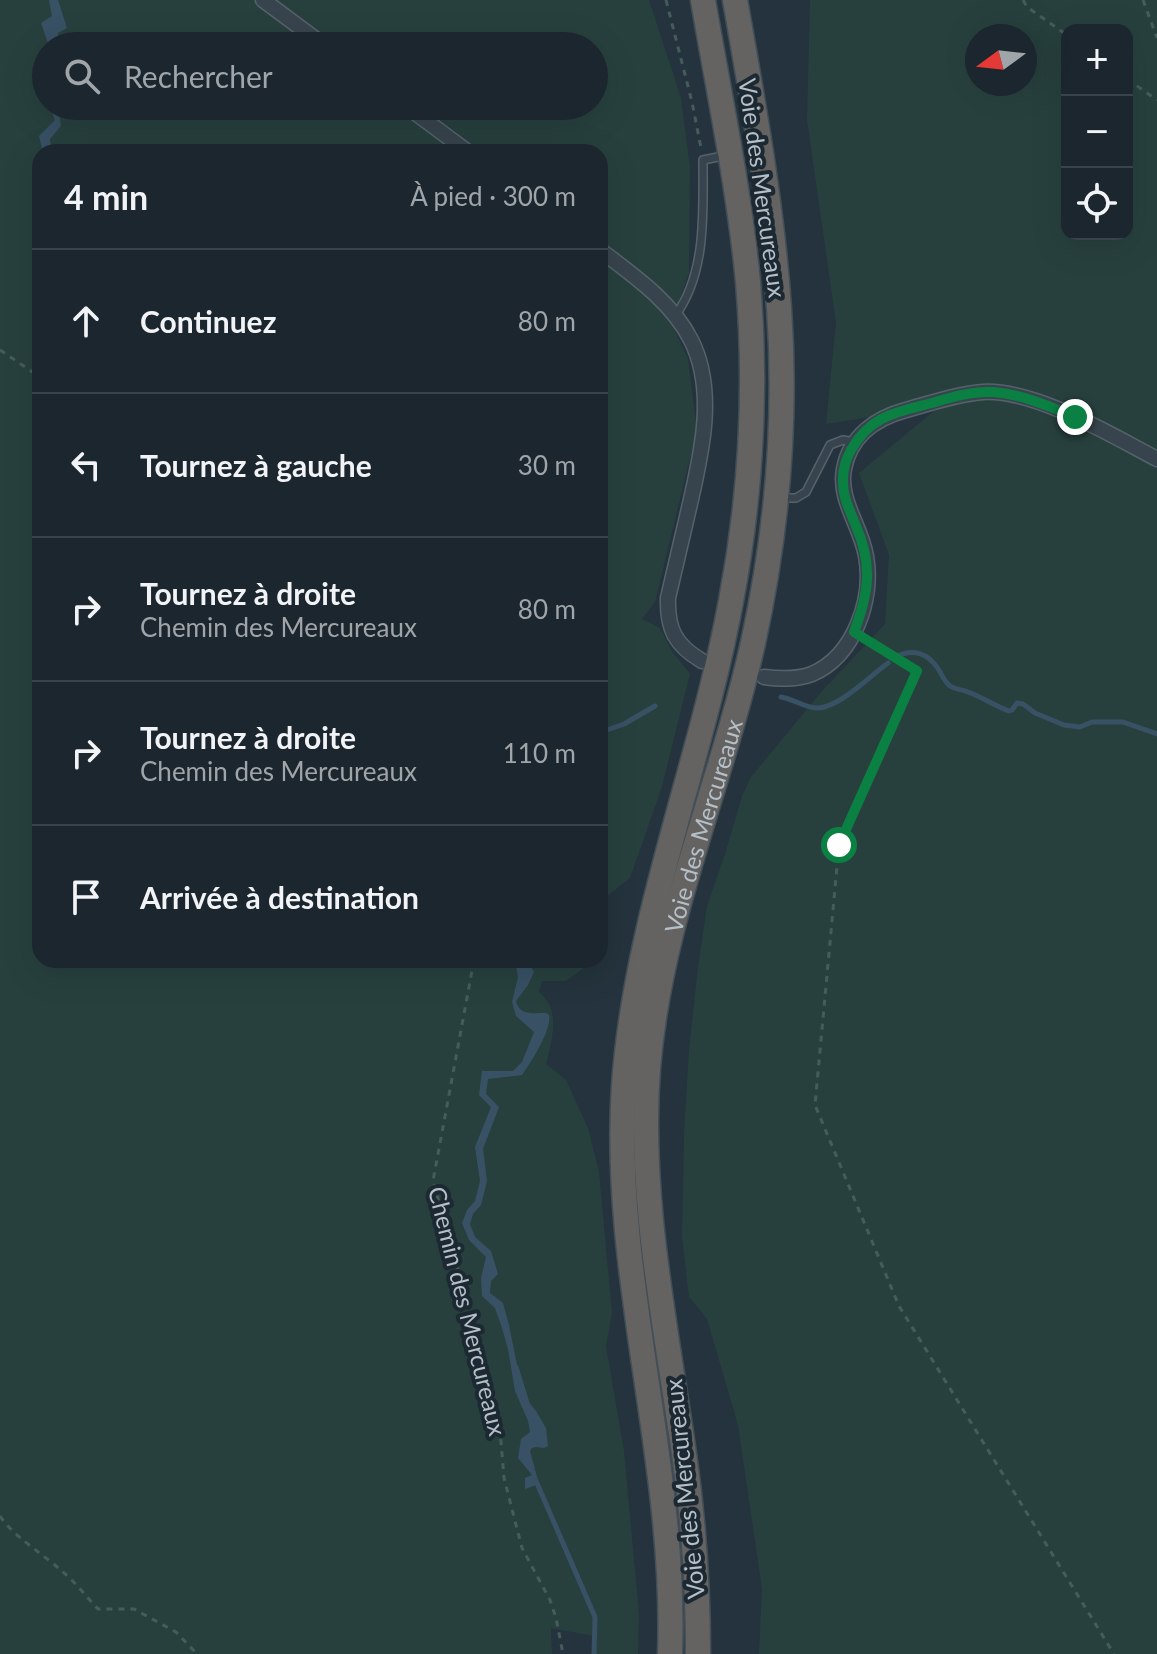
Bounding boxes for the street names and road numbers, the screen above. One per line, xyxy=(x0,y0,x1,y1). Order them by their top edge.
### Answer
street label: Voie des Mercureaux xyxy=(733,76,793,300)
street label: Voie des Mercureaux xyxy=(657,716,747,936)
street label: Chemin des Mercureaux xyxy=(423,1183,513,1439)
street label: Voie des Mercureaux xyxy=(658,1377,710,1600)

